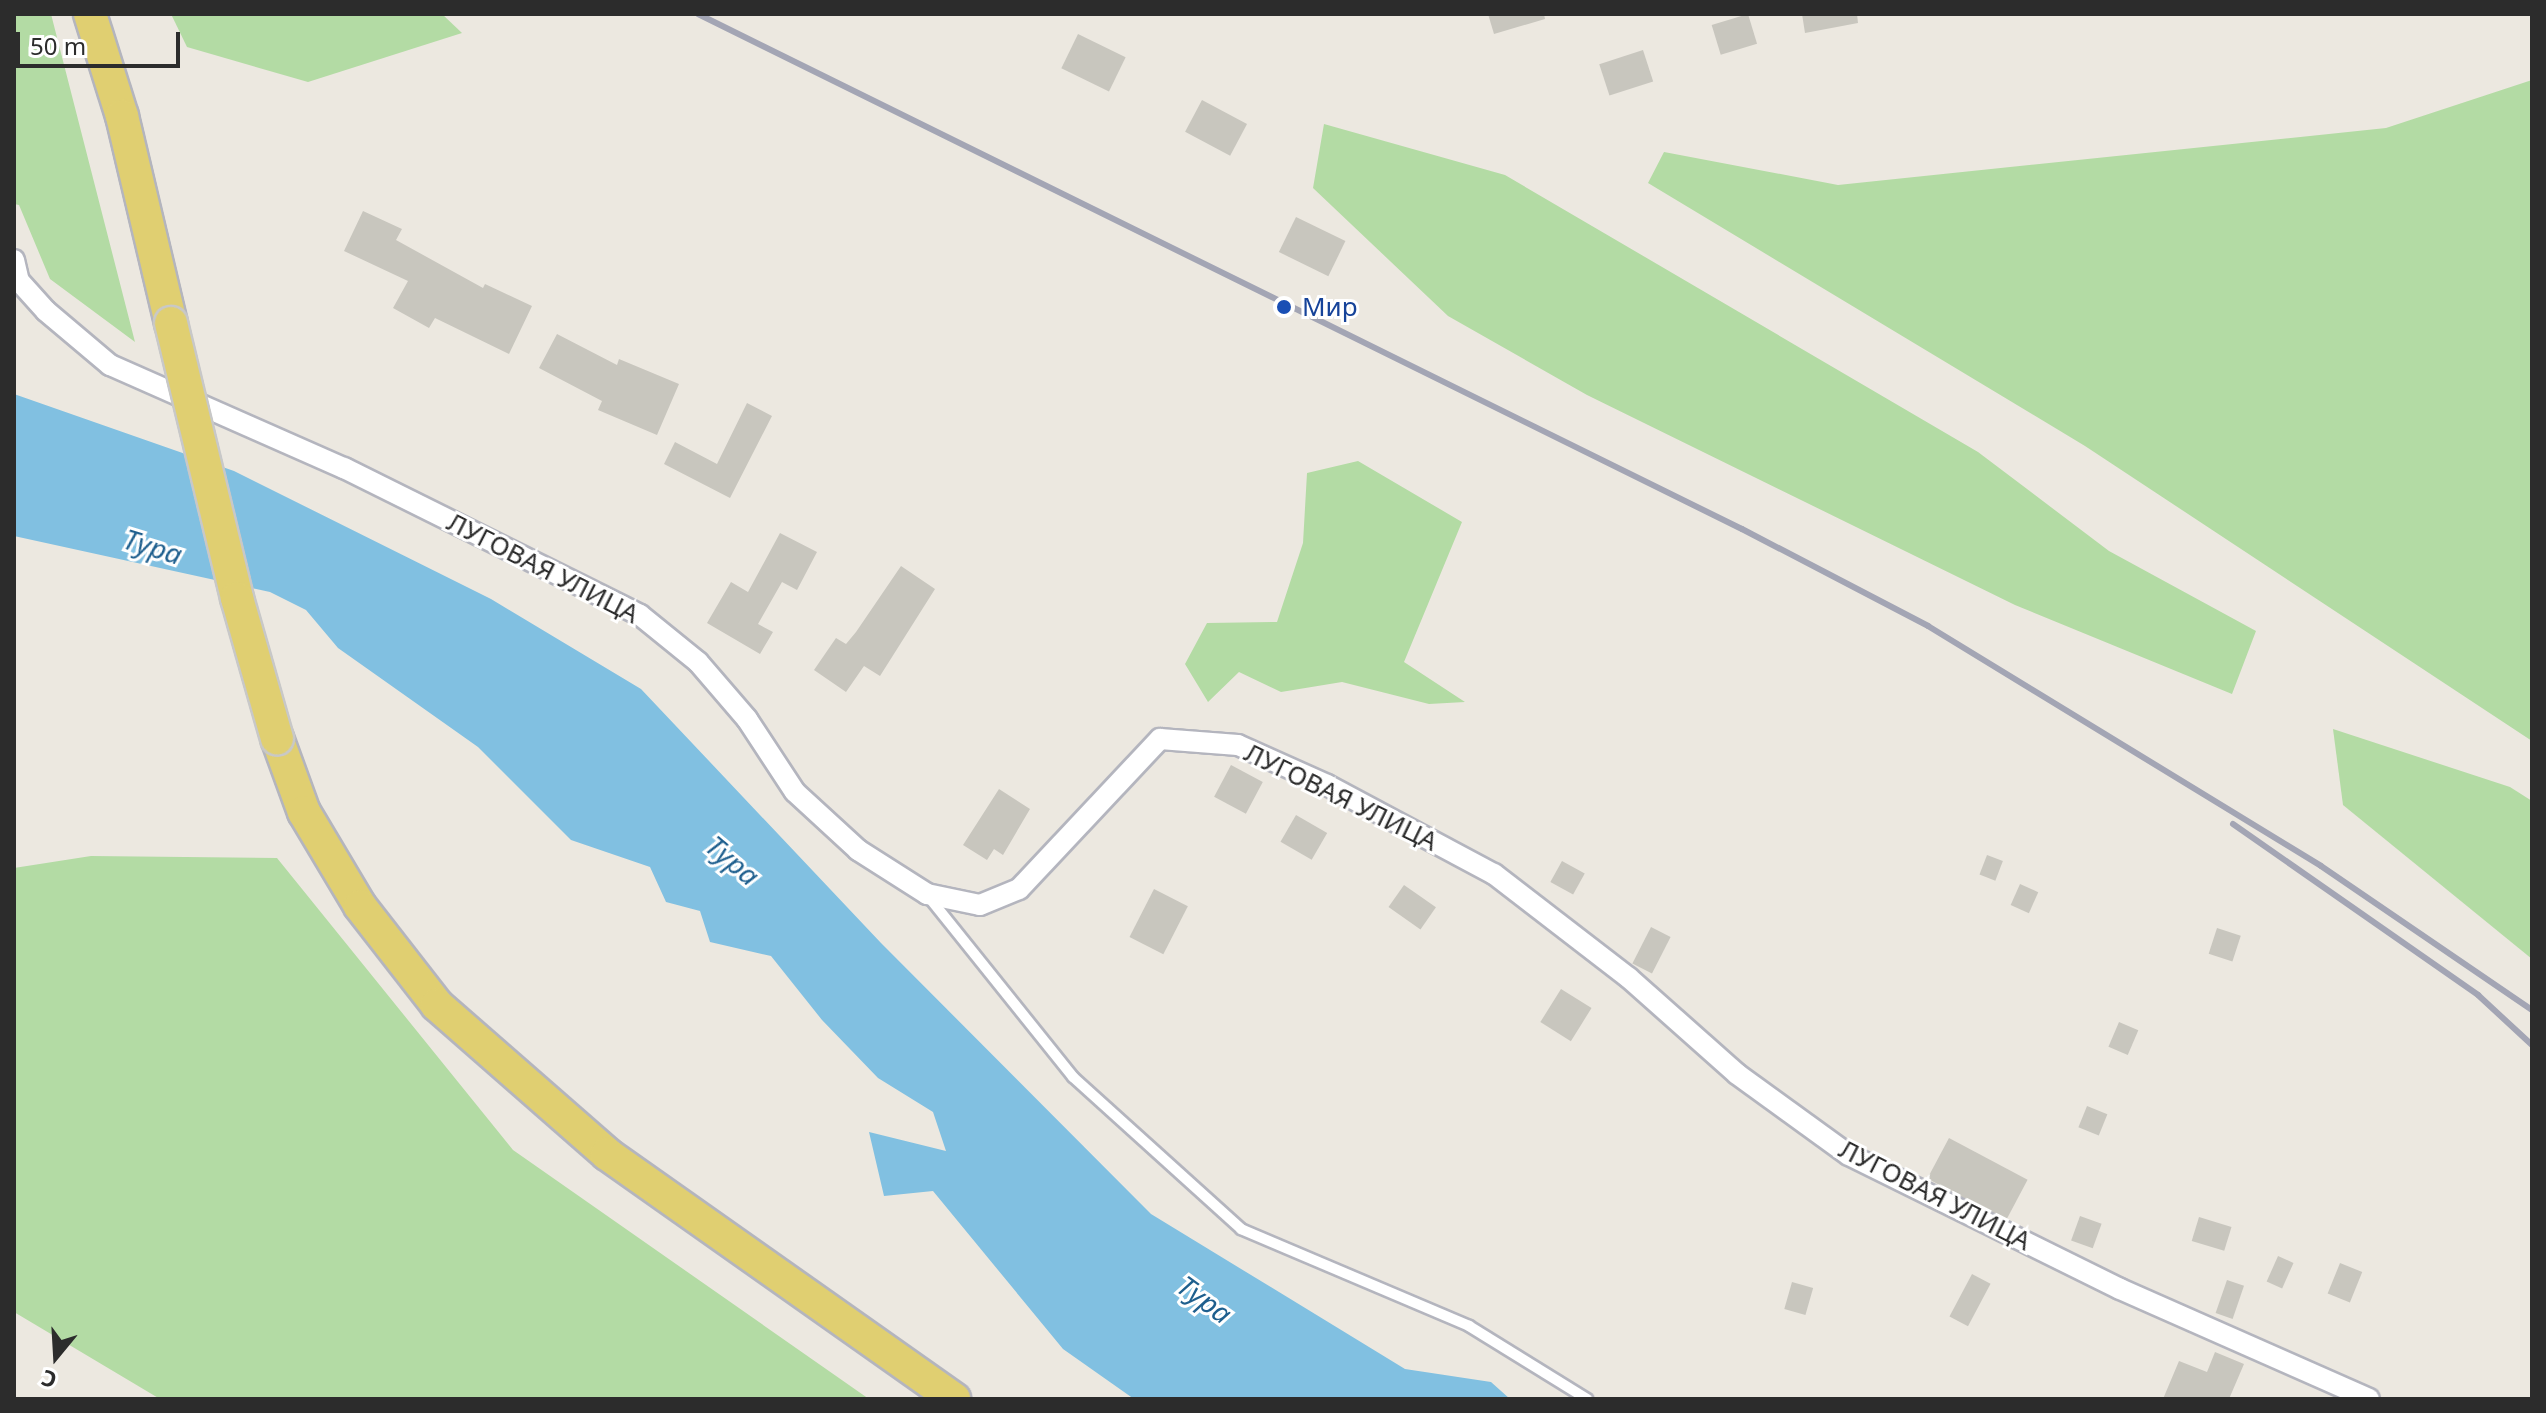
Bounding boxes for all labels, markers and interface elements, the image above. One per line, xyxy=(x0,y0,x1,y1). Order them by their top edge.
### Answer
scale bar xyxy=(20,16,184,66)
text: 50 m xyxy=(30,29,86,62)
place label: Мир xyxy=(1302,291,1358,323)
marker: Мир xyxy=(1273,296,1295,318)
street label: ЛУГОВАЯ УЛИЦА xyxy=(442,506,644,630)
water label: Тура xyxy=(120,521,186,571)
street label: ЛУГОВАЯ УЛИЦА xyxy=(1239,737,1443,857)
water label: Тура xyxy=(699,828,767,892)
street label: ЛУГОВАЯ УЛИЦА xyxy=(1834,1133,2036,1257)
water label: Тура xyxy=(1171,1268,1239,1330)
north arrow xyxy=(16,1317,96,1397)
text: С xyxy=(37,1363,60,1396)

